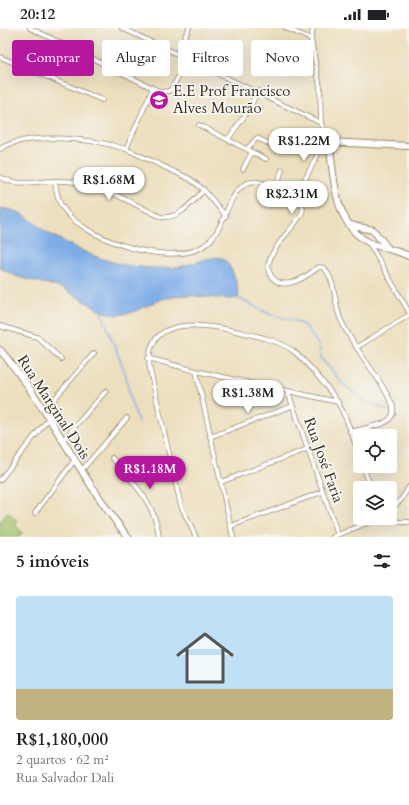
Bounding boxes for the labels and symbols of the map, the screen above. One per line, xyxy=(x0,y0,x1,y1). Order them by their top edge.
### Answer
place label: E.E Prof Francisco Alves Mourão xyxy=(173,81,290,118)
school or university icon: E.E Prof Francisco Alves Mourão xyxy=(148,89,170,111)
pin: R$1.22M xyxy=(267,128,341,162)
pin: R$1.68M xyxy=(72,167,146,201)
pin: R$2.31M xyxy=(255,181,329,215)
street label: Rua Marginal Dois xyxy=(13,351,95,463)
pin: R$1.38M xyxy=(211,380,285,414)
street label: Rua José Faria xyxy=(299,415,349,506)
pin: R$1.18M xyxy=(113,456,187,490)

